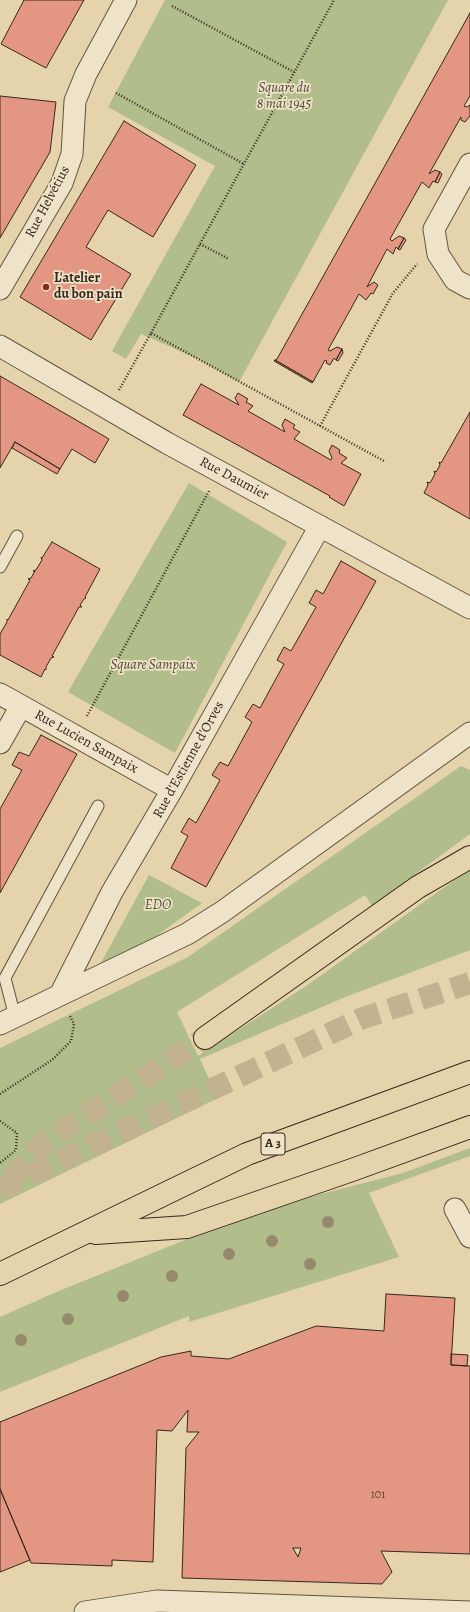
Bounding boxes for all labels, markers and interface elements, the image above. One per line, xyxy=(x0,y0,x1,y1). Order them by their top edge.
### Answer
park label: Square du 8 mai 1945 xyxy=(257,81,311,114)
street label: Rue Helvétius xyxy=(22,163,74,241)
place label: L'atelier du bon pain xyxy=(54,271,123,304)
marker: L'atelier du bon pain xyxy=(41,282,51,292)
street label: Rue Daumier xyxy=(197,454,271,504)
park label: Square Sampaix xyxy=(110,658,196,674)
street label: Rue d'Estienne d'Orves xyxy=(150,699,228,821)
street label: Rue Lucien Sampaix xyxy=(31,707,141,777)
park label: EDO xyxy=(145,898,171,914)
road number: A 3 xyxy=(261,1133,285,1155)
house number: 101 xyxy=(371,1488,385,1502)

